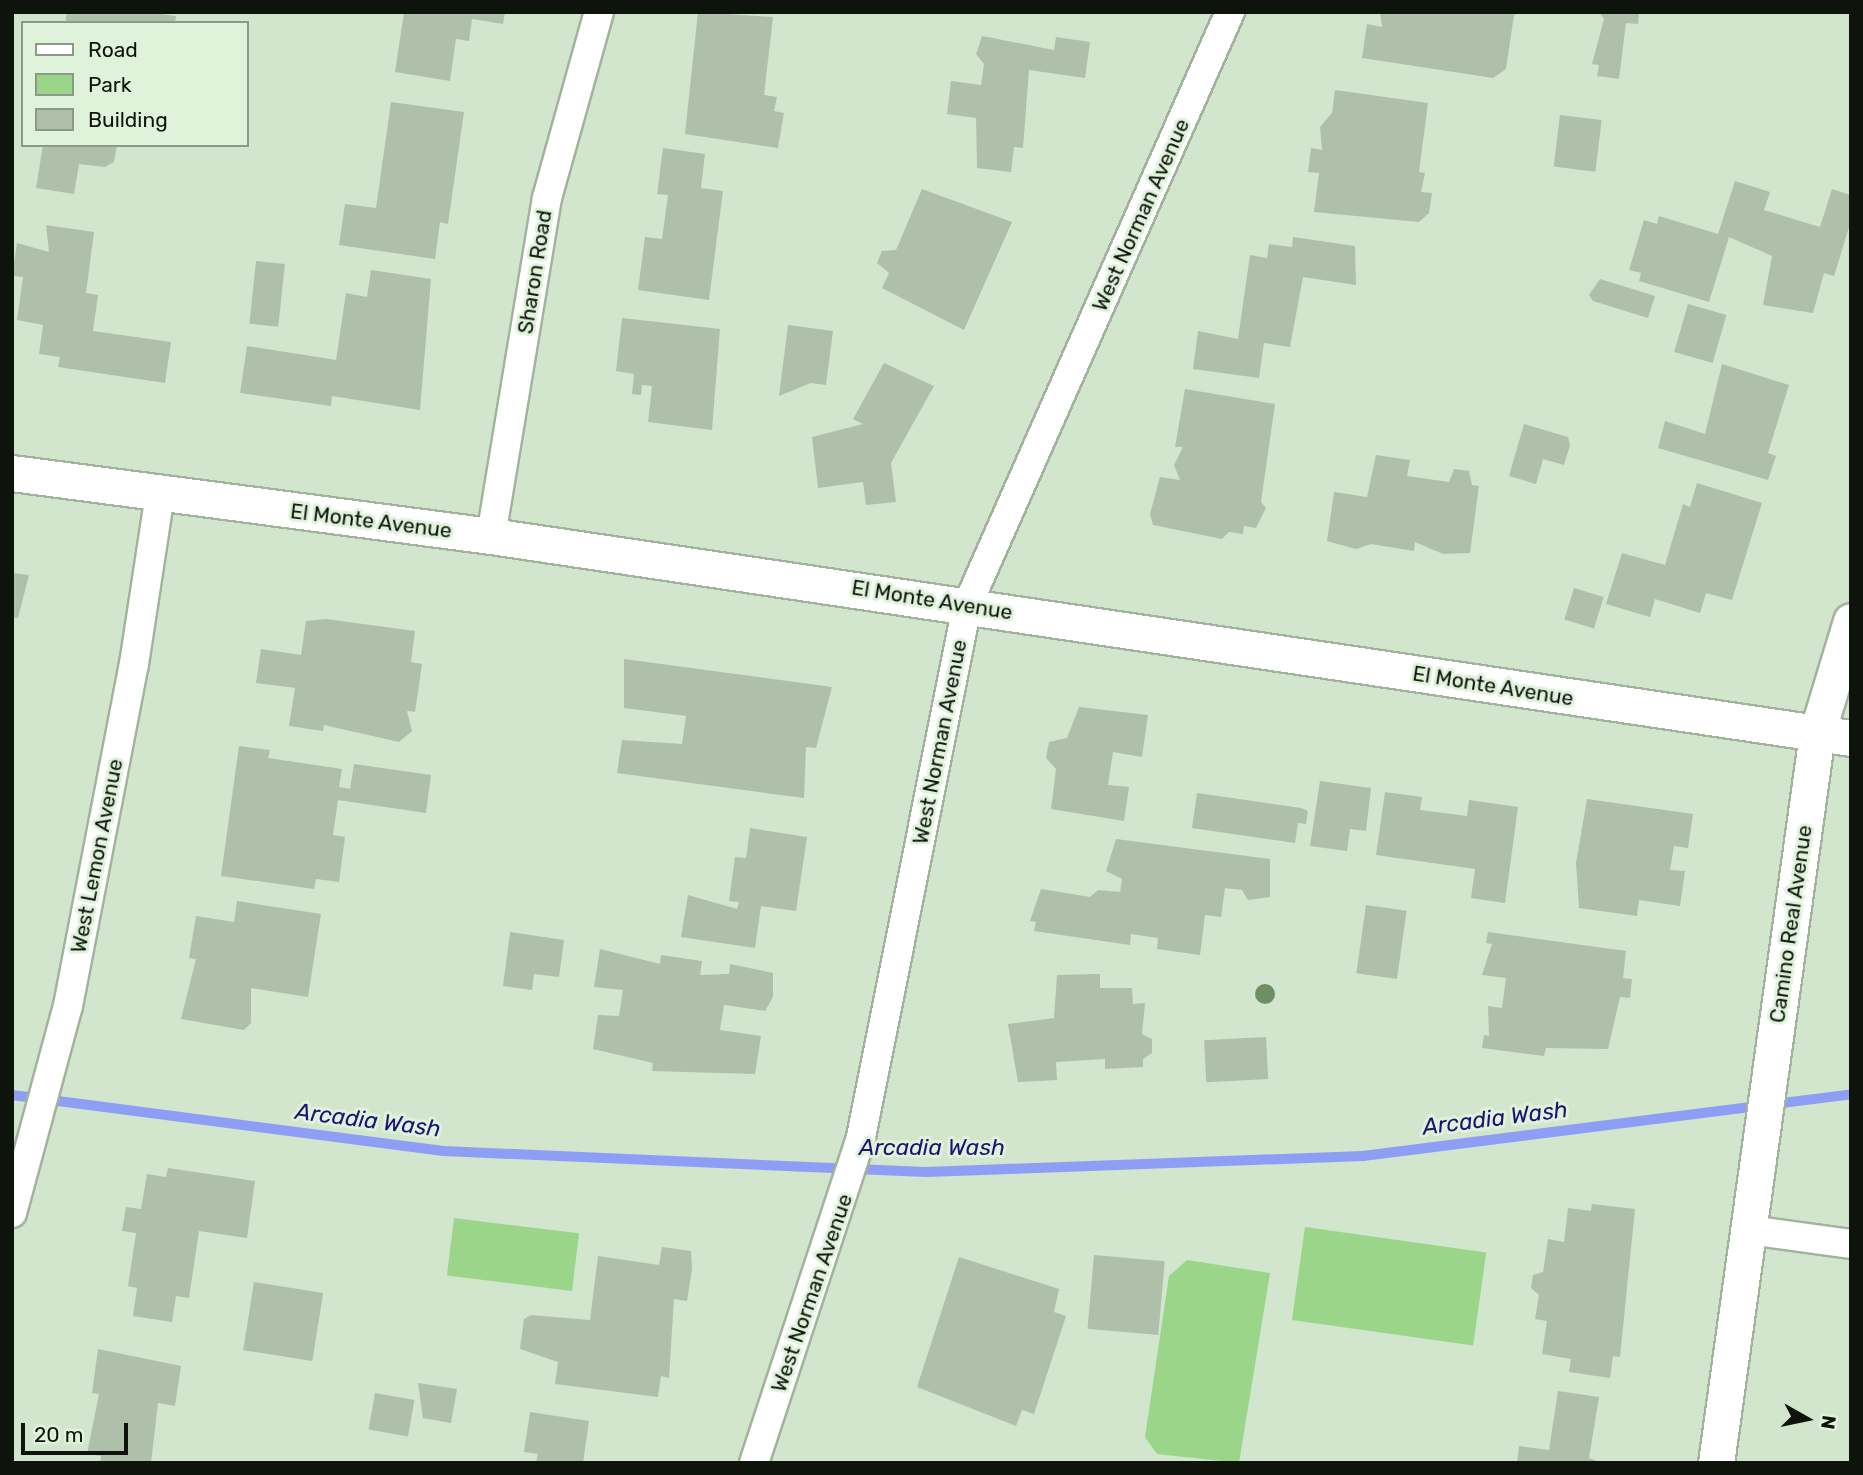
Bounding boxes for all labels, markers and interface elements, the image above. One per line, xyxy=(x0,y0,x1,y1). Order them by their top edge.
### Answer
legend xyxy=(21,21,248,147)
text: Road xyxy=(88,37,138,62)
text: Park xyxy=(88,72,132,97)
text: Building xyxy=(88,107,168,132)
street label: West Norman Avenue xyxy=(1087,115,1195,315)
street label: Sharon Road xyxy=(513,208,557,336)
street label: El Monte Avenue xyxy=(289,499,453,543)
street label: El Monte Avenue xyxy=(850,575,1014,625)
street label: West Norman Avenue xyxy=(908,637,972,847)
street label: El Monte Avenue xyxy=(1411,661,1575,711)
street label: West Lemon Avenue xyxy=(66,757,128,955)
street label: Camino Real Avenue xyxy=(1765,823,1817,1025)
water label: Arcadia Wash xyxy=(1421,1095,1569,1141)
water label: Arcadia Wash xyxy=(294,1097,442,1143)
water label: Arcadia Wash xyxy=(859,1133,1005,1161)
street label: West Norman Avenue xyxy=(766,1190,858,1396)
north arrow xyxy=(1772,1384,1842,1454)
scale bar xyxy=(24,1408,131,1452)
text: N xyxy=(1816,1414,1841,1431)
text: 20 m xyxy=(34,1422,83,1447)

